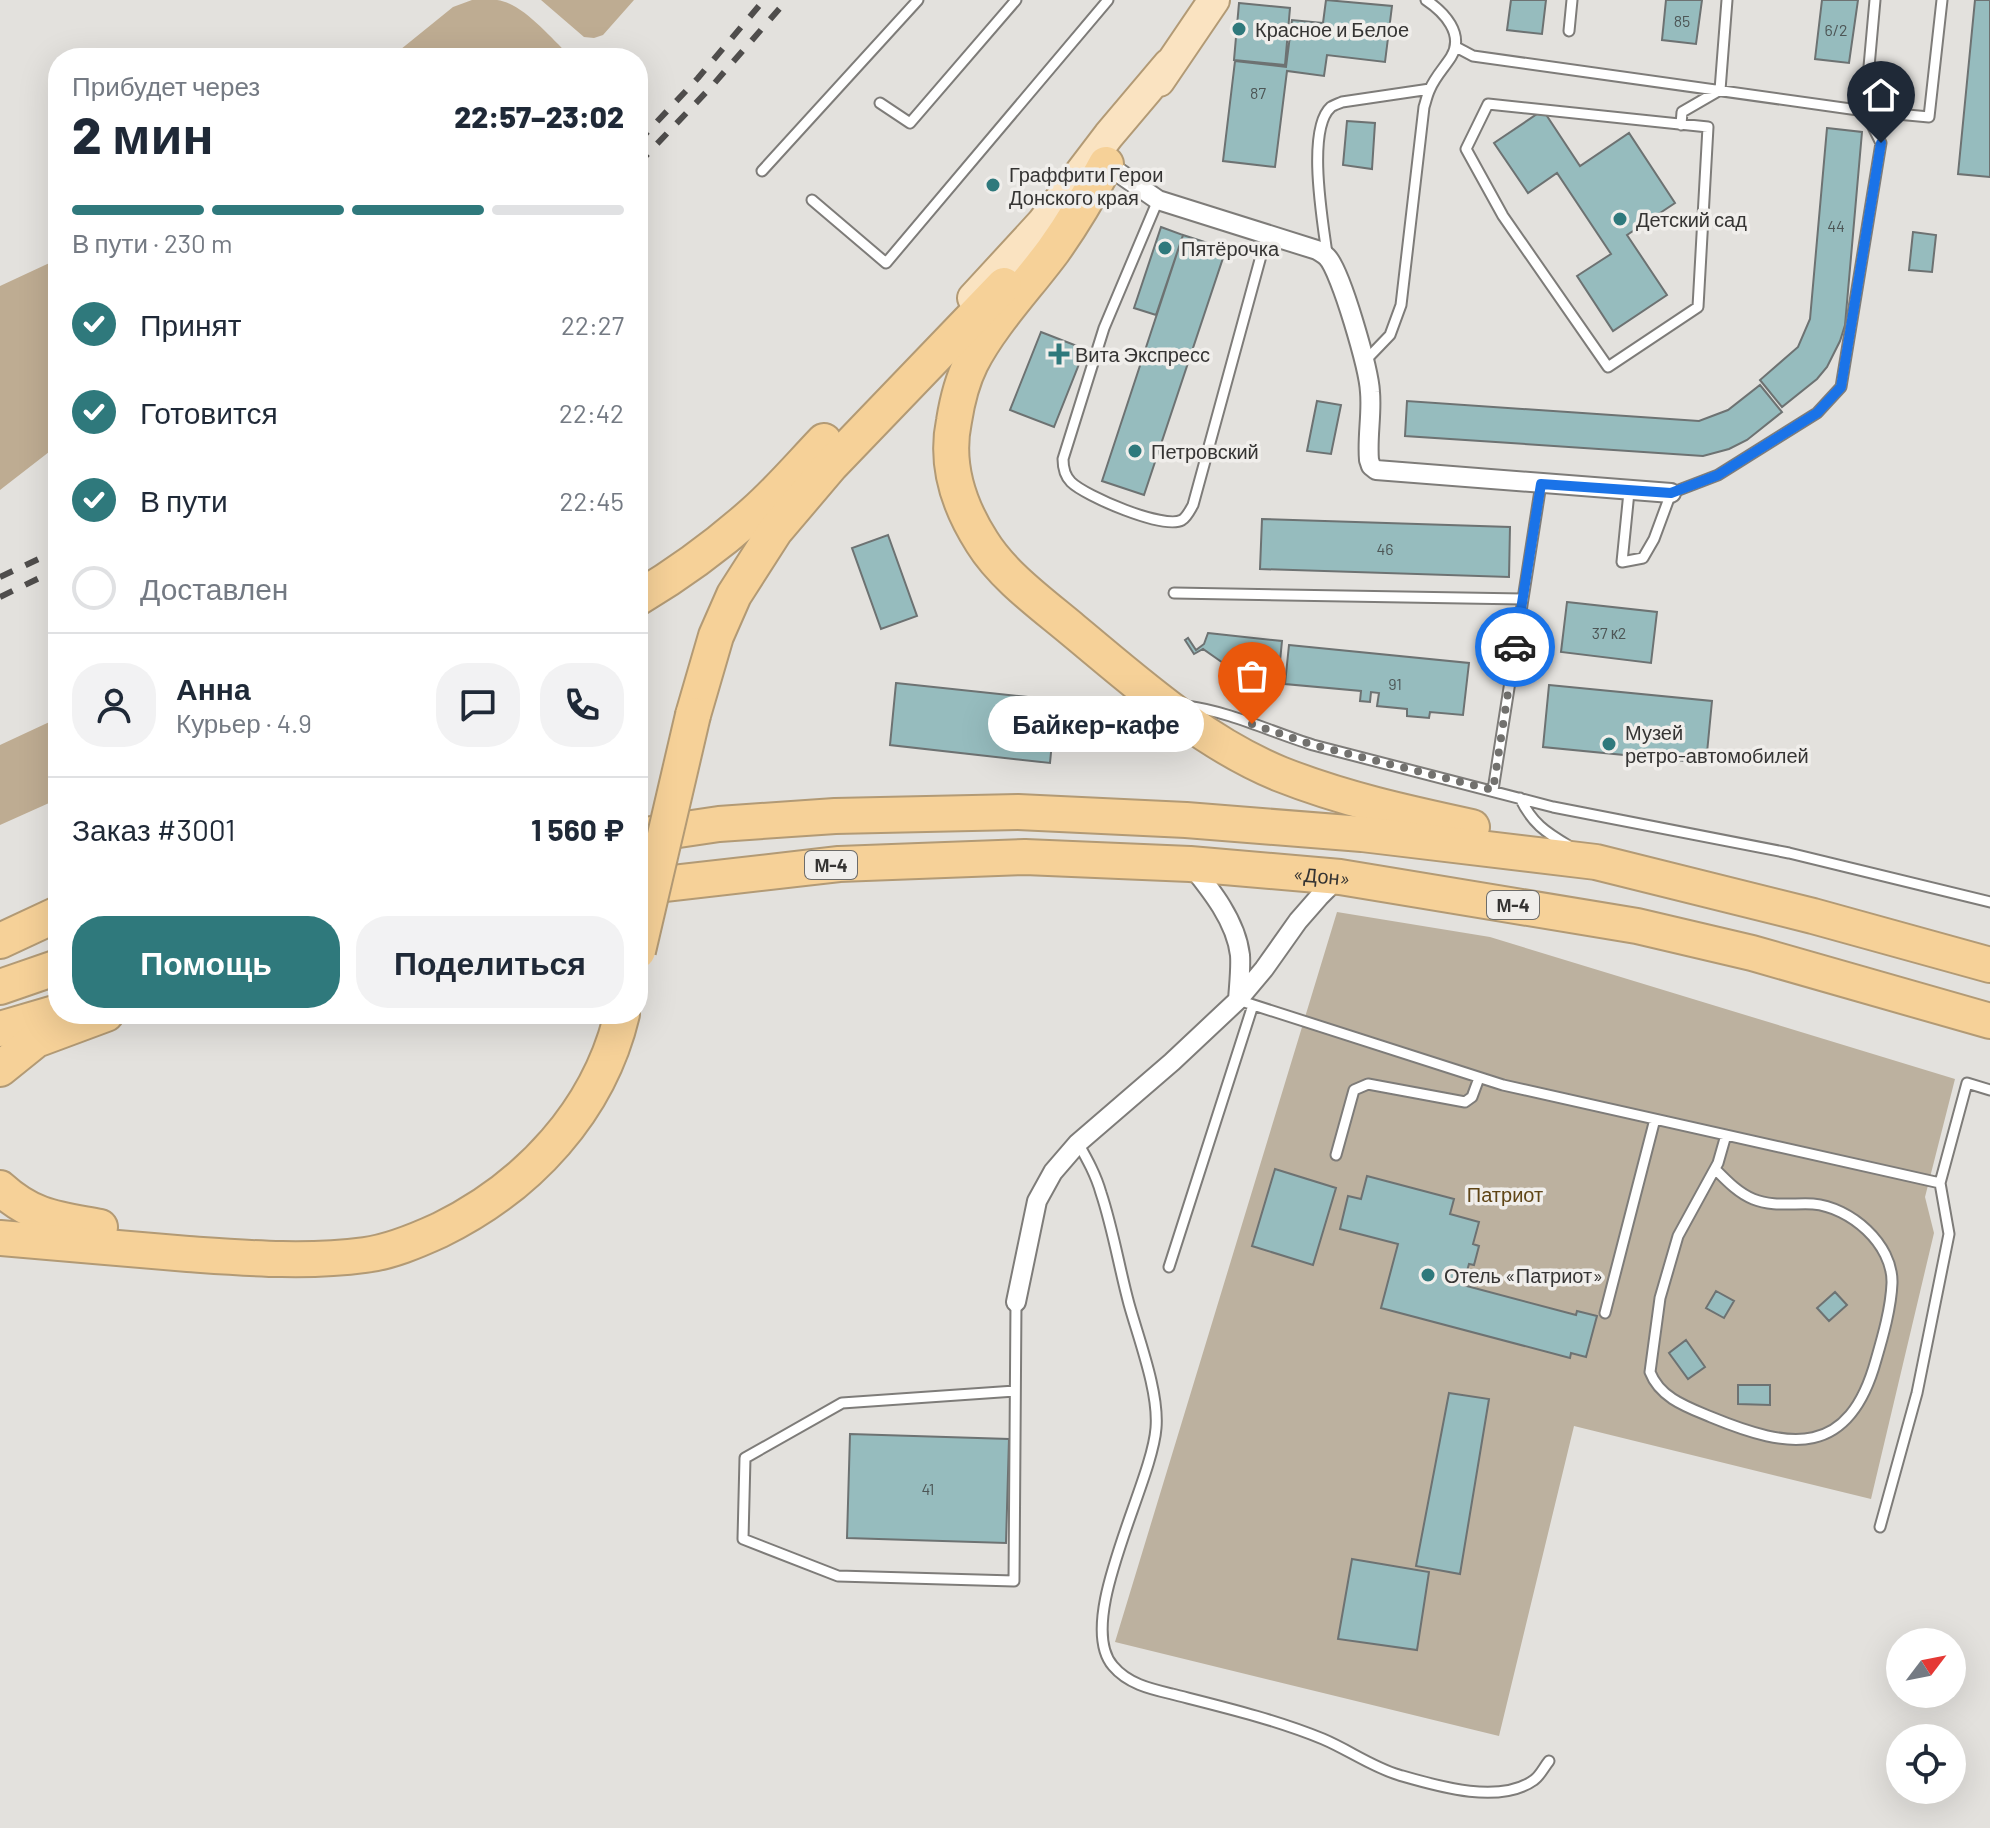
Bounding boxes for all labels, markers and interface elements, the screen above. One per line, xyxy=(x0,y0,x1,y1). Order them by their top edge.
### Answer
house number: 85 xyxy=(1674,11,1690,30)
place label: Красное и Белое xyxy=(1255,17,1409,41)
marker: Красное и Белое xyxy=(1230,20,1248,38)
house number: 6/2 xyxy=(1824,20,1848,39)
pin xyxy=(1847,61,1915,143)
text: Прибудет через xyxy=(72,70,260,101)
icon: home xyxy=(1859,73,1903,117)
house number: 87 xyxy=(1250,83,1266,102)
text: 22:57–23:02 xyxy=(454,98,624,134)
text: 2 мин xyxy=(72,102,214,164)
place label: Граффити Герои Донского края xyxy=(1009,162,1163,209)
marker: Граффити Герои Донского края xyxy=(984,176,1002,194)
place label: Детский сад xyxy=(1636,207,1747,231)
marker: Детский сад xyxy=(1611,210,1629,228)
house number: 44 xyxy=(1827,216,1845,235)
text: В пути · 230 m xyxy=(72,227,232,258)
place label: Пятёрочка xyxy=(1181,236,1280,260)
marker: Пятёрочка xyxy=(1156,239,1174,257)
icon: check xyxy=(72,302,116,346)
text: Принят xyxy=(140,306,242,342)
text: 22:27 xyxy=(561,309,624,340)
place label: Вита Экспресс xyxy=(1075,342,1210,366)
marker: Вита Экспресс xyxy=(1050,345,1068,363)
icon: check xyxy=(72,390,116,434)
text: Готовится xyxy=(140,394,278,430)
text: 22:42 xyxy=(559,397,624,428)
place label: Петровский xyxy=(1151,439,1259,463)
marker: Петровский xyxy=(1126,442,1144,460)
icon: check xyxy=(72,478,116,522)
text: В пути xyxy=(140,482,228,518)
text: 22:45 xyxy=(560,485,624,516)
house number: 46 xyxy=(1376,539,1394,558)
text: Доставлен xyxy=(140,570,288,606)
courier xyxy=(1475,607,1555,687)
house number: 37 к2 xyxy=(1592,623,1626,642)
icon: car xyxy=(1493,625,1537,669)
pin xyxy=(1218,642,1286,724)
icon: bag xyxy=(1230,654,1274,698)
button: person xyxy=(72,663,156,747)
button: chat xyxy=(436,663,520,747)
button: phone xyxy=(540,663,624,747)
text: Анна xyxy=(176,670,251,706)
house number: 91 xyxy=(1388,674,1402,693)
callout: Байкер-кафе xyxy=(988,696,1204,752)
text: Курьер · 4.9 xyxy=(176,707,312,738)
text: Байкер-кафе xyxy=(1012,708,1180,739)
place label: Музей ретро-автомобилей xyxy=(1625,720,1809,767)
marker: Музей ретро-автомобилей xyxy=(1600,735,1618,753)
text: Заказ #3001 xyxy=(72,811,235,847)
text: 1 560 ₽ xyxy=(531,811,624,847)
road number: М-4 xyxy=(805,851,857,879)
street label: «Дон» xyxy=(1292,861,1352,891)
road number: М-4 xyxy=(1487,891,1539,919)
button: Помощь xyxy=(72,916,340,1008)
button: Поделиться xyxy=(356,916,624,1008)
park label: Патриот xyxy=(1467,1182,1543,1206)
place label: Отель «Патриот» xyxy=(1444,1263,1603,1287)
marker: Отель «Патриот» xyxy=(1419,1266,1437,1284)
house number: 41 xyxy=(922,1479,934,1498)
north arrow xyxy=(1886,1628,1966,1708)
map controls xyxy=(1886,1628,1966,1804)
button: locate xyxy=(1886,1724,1966,1804)

